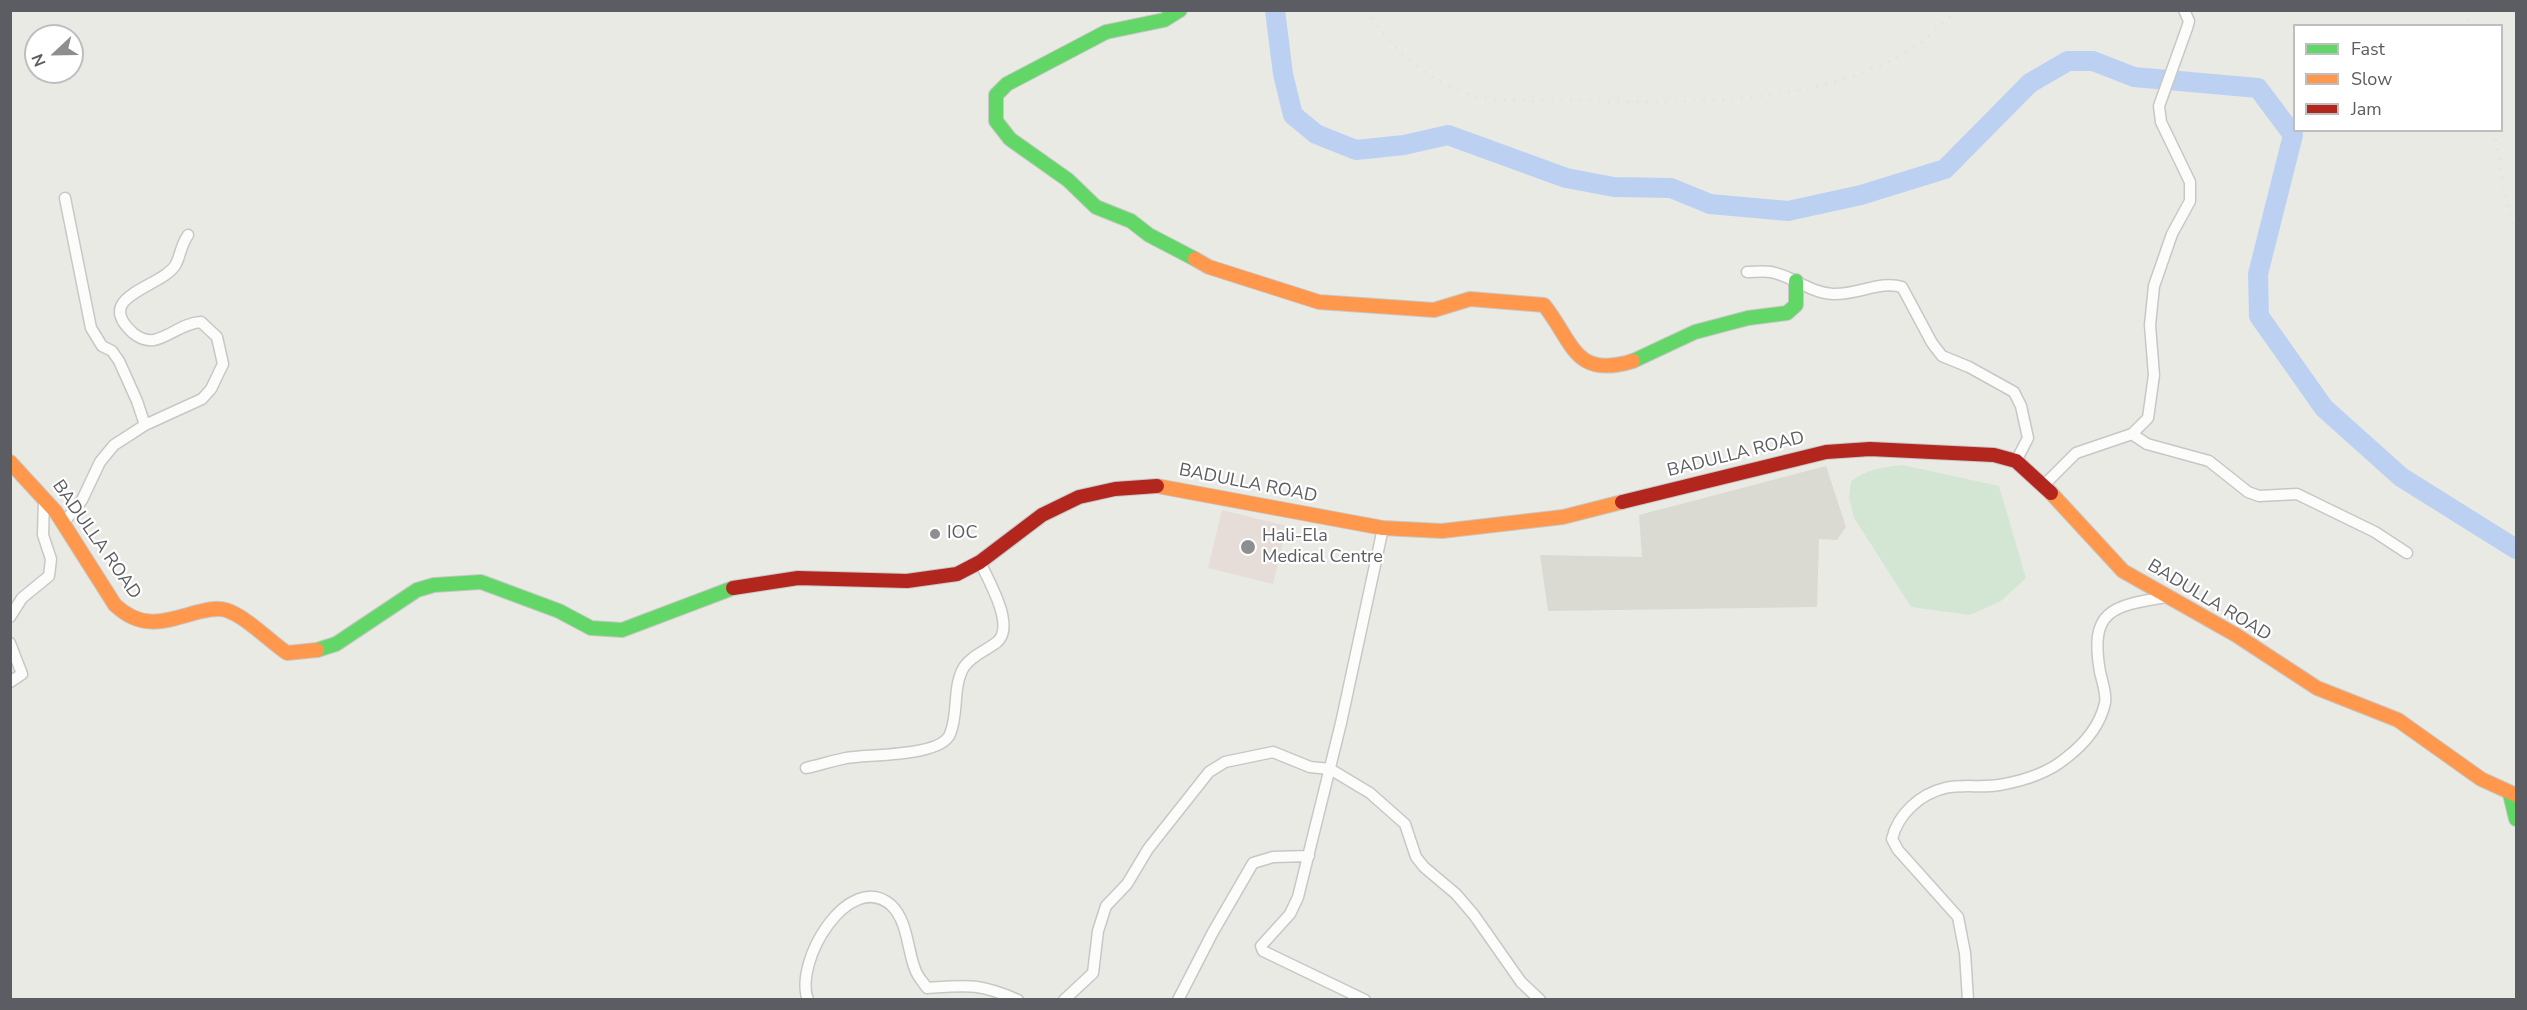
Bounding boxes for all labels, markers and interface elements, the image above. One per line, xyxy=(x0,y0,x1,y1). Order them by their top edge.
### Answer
north arrow xyxy=(24,24,84,84)
legend xyxy=(2293,24,2503,132)
text: Fast xyxy=(2351,37,2385,61)
text: N xyxy=(27,50,52,70)
text: Slow xyxy=(2351,67,2392,91)
text: Jam xyxy=(2351,97,2382,121)
street label: BADULLA ROAD xyxy=(1665,428,1807,482)
street label: BADULLA ROAD xyxy=(1177,460,1319,508)
street label: BADULLA ROAD xyxy=(47,476,145,604)
place label: IOC xyxy=(947,523,978,545)
place label: Hali-Ela Medical Centre xyxy=(1262,526,1383,568)
marker: IOC xyxy=(928,527,942,541)
marker: Hali-Ela Medical Centre xyxy=(1239,538,1257,556)
street label: BADULLA ROAD xyxy=(2143,556,2275,646)

